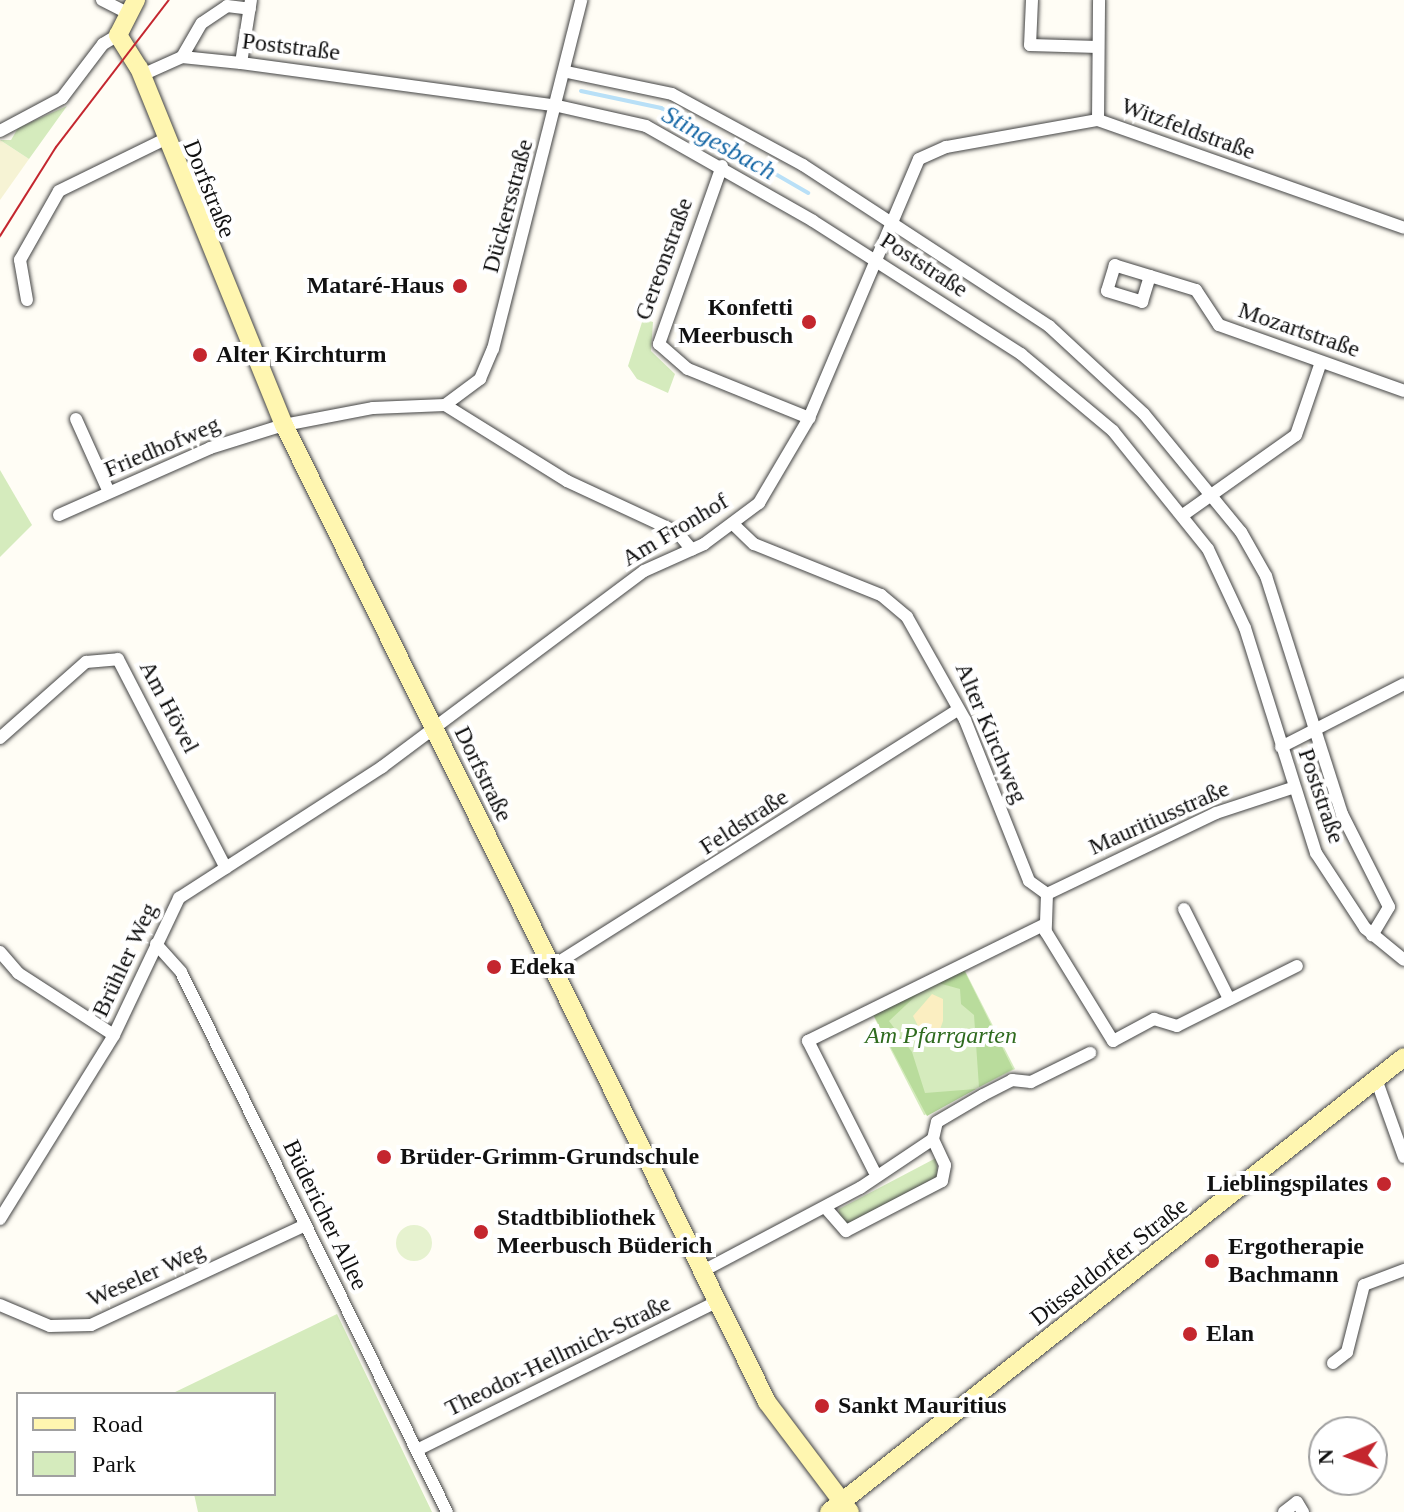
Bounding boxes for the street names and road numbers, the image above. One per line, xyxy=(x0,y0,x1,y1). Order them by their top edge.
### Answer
street label: Poststraße xyxy=(240,27,342,67)
street label: Witzfeldstraße xyxy=(1117,91,1259,167)
street label: Dorfstraße xyxy=(176,136,242,242)
street label: Dückersstraße xyxy=(476,136,540,276)
street label: Gereonstraße xyxy=(629,194,699,324)
street label: Poststraße xyxy=(875,226,973,304)
street label: Mozartstraße xyxy=(1234,296,1364,364)
street label: Friedhofweg xyxy=(100,410,224,484)
street label: Am Fronhof xyxy=(616,487,734,573)
street label: Am Hövel xyxy=(133,656,205,758)
street label: Alter Kirchweg xyxy=(948,658,1034,808)
street label: Dorfstraße xyxy=(448,722,518,826)
street label: Poststraße xyxy=(1291,745,1351,847)
street label: Mauritiusstraße xyxy=(1084,774,1234,862)
street label: Feldstraße xyxy=(694,783,794,861)
street label: Brühler Weg xyxy=(86,898,164,1022)
street label: Büdericher Allee xyxy=(276,1135,374,1295)
street label: Düsseldorfer Straße xyxy=(1025,1192,1193,1332)
street label: Weseler Weg xyxy=(83,1236,209,1314)
street label: Theodor-Hellmich-Straße xyxy=(440,1289,676,1423)

